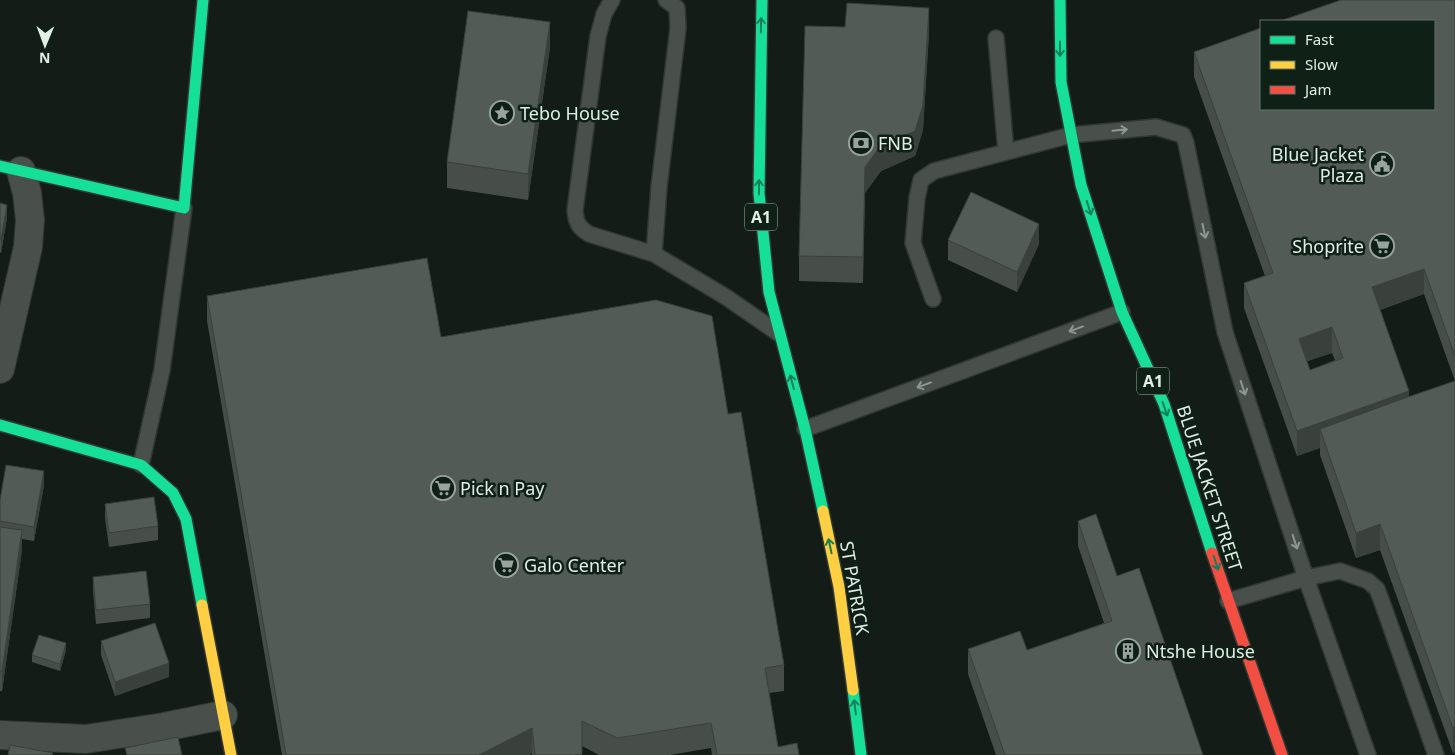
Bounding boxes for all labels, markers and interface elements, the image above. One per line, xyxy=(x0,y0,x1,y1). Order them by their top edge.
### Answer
one-way arrow xyxy=(757,17,766,33)
north arrow xyxy=(20,20,70,70)
legend xyxy=(1260,20,1435,110)
text: Fast xyxy=(1305,29,1334,49)
one-way arrow xyxy=(1055,40,1065,56)
text: N xyxy=(39,49,51,68)
text: Slow xyxy=(1305,54,1338,74)
text: Jam xyxy=(1303,79,1332,99)
place icon: Tebo House xyxy=(489,100,515,126)
place label: Tebo House xyxy=(520,101,620,125)
one-way arrow xyxy=(1112,126,1128,135)
bank icon: FNB xyxy=(848,130,874,156)
place label: FNB xyxy=(878,131,913,155)
place label: Blue Jacket Plaza xyxy=(1272,142,1364,187)
public building icon: Blue Jacket Plaza xyxy=(1369,151,1395,177)
one-way arrow xyxy=(754,180,764,196)
one-way arrow xyxy=(1084,200,1094,216)
road number: A1 xyxy=(745,203,777,230)
one-way arrow xyxy=(1200,222,1209,238)
supermarket icon: Shoprite xyxy=(1369,233,1395,259)
place label: Shoprite xyxy=(1292,234,1364,258)
one-way arrow xyxy=(1069,325,1084,334)
road number: A1 xyxy=(1137,368,1169,394)
one-way arrow xyxy=(786,374,796,390)
one-way arrow xyxy=(1239,380,1249,396)
one-way arrow xyxy=(916,381,932,390)
one-way arrow xyxy=(1161,400,1170,416)
street label: BLUE JACKET STREET xyxy=(1172,402,1248,574)
supermarket icon: Pick n Pay xyxy=(430,475,456,501)
place label: Pick n Pay xyxy=(460,476,545,500)
one-way arrow xyxy=(1290,534,1300,550)
one-way arrow xyxy=(825,539,834,555)
street label: ST PATRICK xyxy=(835,539,875,638)
supermarket icon: Galo Center xyxy=(493,552,519,578)
place label: Galo Center xyxy=(524,553,625,577)
one-way arrow xyxy=(1211,555,1221,571)
building icon: Ntshe House xyxy=(1115,638,1141,664)
place label: Ntshe House xyxy=(1146,639,1255,663)
one-way arrow xyxy=(849,699,859,715)

